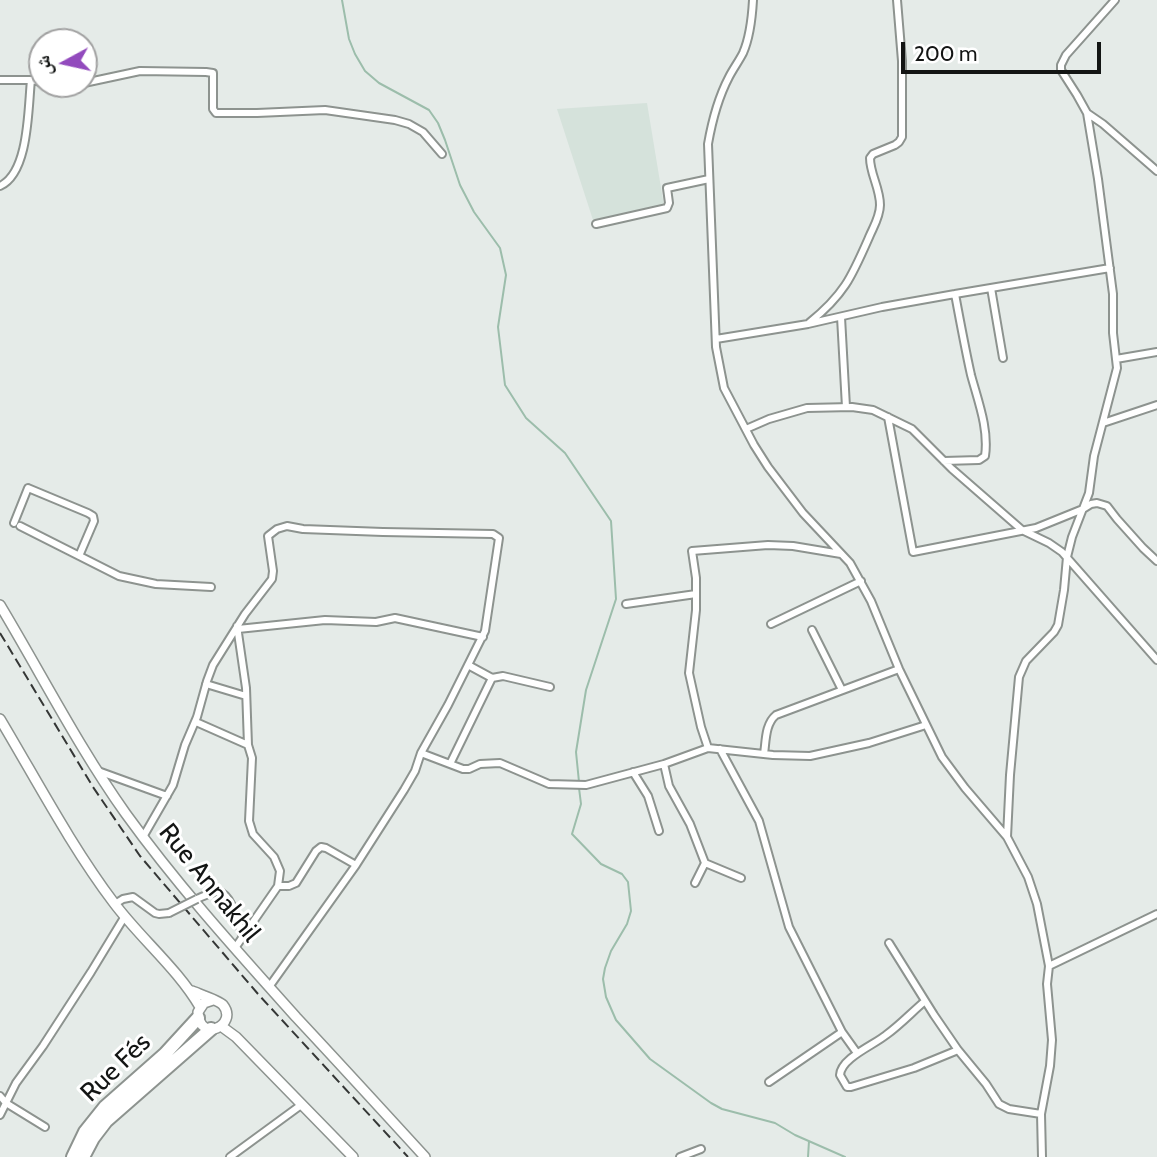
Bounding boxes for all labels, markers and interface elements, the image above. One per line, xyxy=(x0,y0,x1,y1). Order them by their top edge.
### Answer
north arrow xyxy=(28,28,98,98)
scale bar xyxy=(905,28,1104,72)
text: 200 m xyxy=(914,41,977,66)
text: ش xyxy=(31,54,56,77)
street label: Rue Annakhil xyxy=(152,818,266,948)
street label: Rue Fés xyxy=(75,1027,157,1109)

